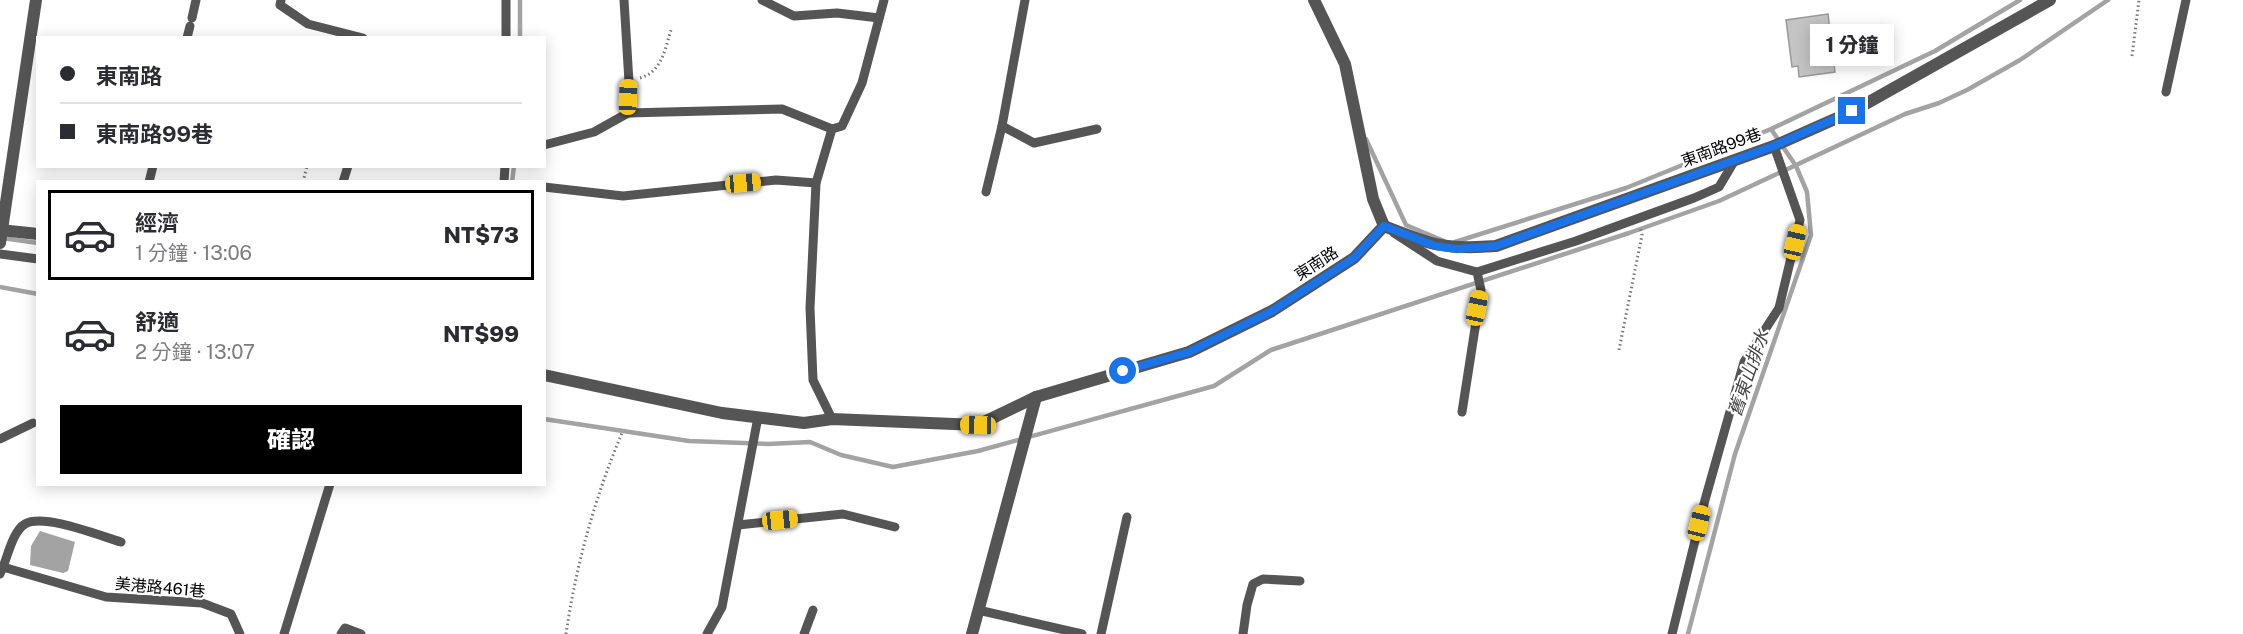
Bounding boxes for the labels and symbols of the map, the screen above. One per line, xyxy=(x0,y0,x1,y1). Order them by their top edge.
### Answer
callout: 1 分鐘 xyxy=(1810,24,1894,66)
car xyxy=(618,79,638,115)
route end xyxy=(1838,97,1865,124)
street label: 東南路99巷 xyxy=(1679,124,1764,171)
car xyxy=(724,172,762,194)
car xyxy=(1782,222,1808,262)
street label: 東南路 xyxy=(1291,242,1342,284)
car xyxy=(1464,289,1490,327)
water label: 舊東山排水 xyxy=(1724,326,1773,419)
route start xyxy=(1109,357,1136,384)
car xyxy=(960,416,996,434)
car xyxy=(1686,503,1712,543)
car xyxy=(761,509,799,531)
street label: 美港路461巷 xyxy=(114,574,206,601)

